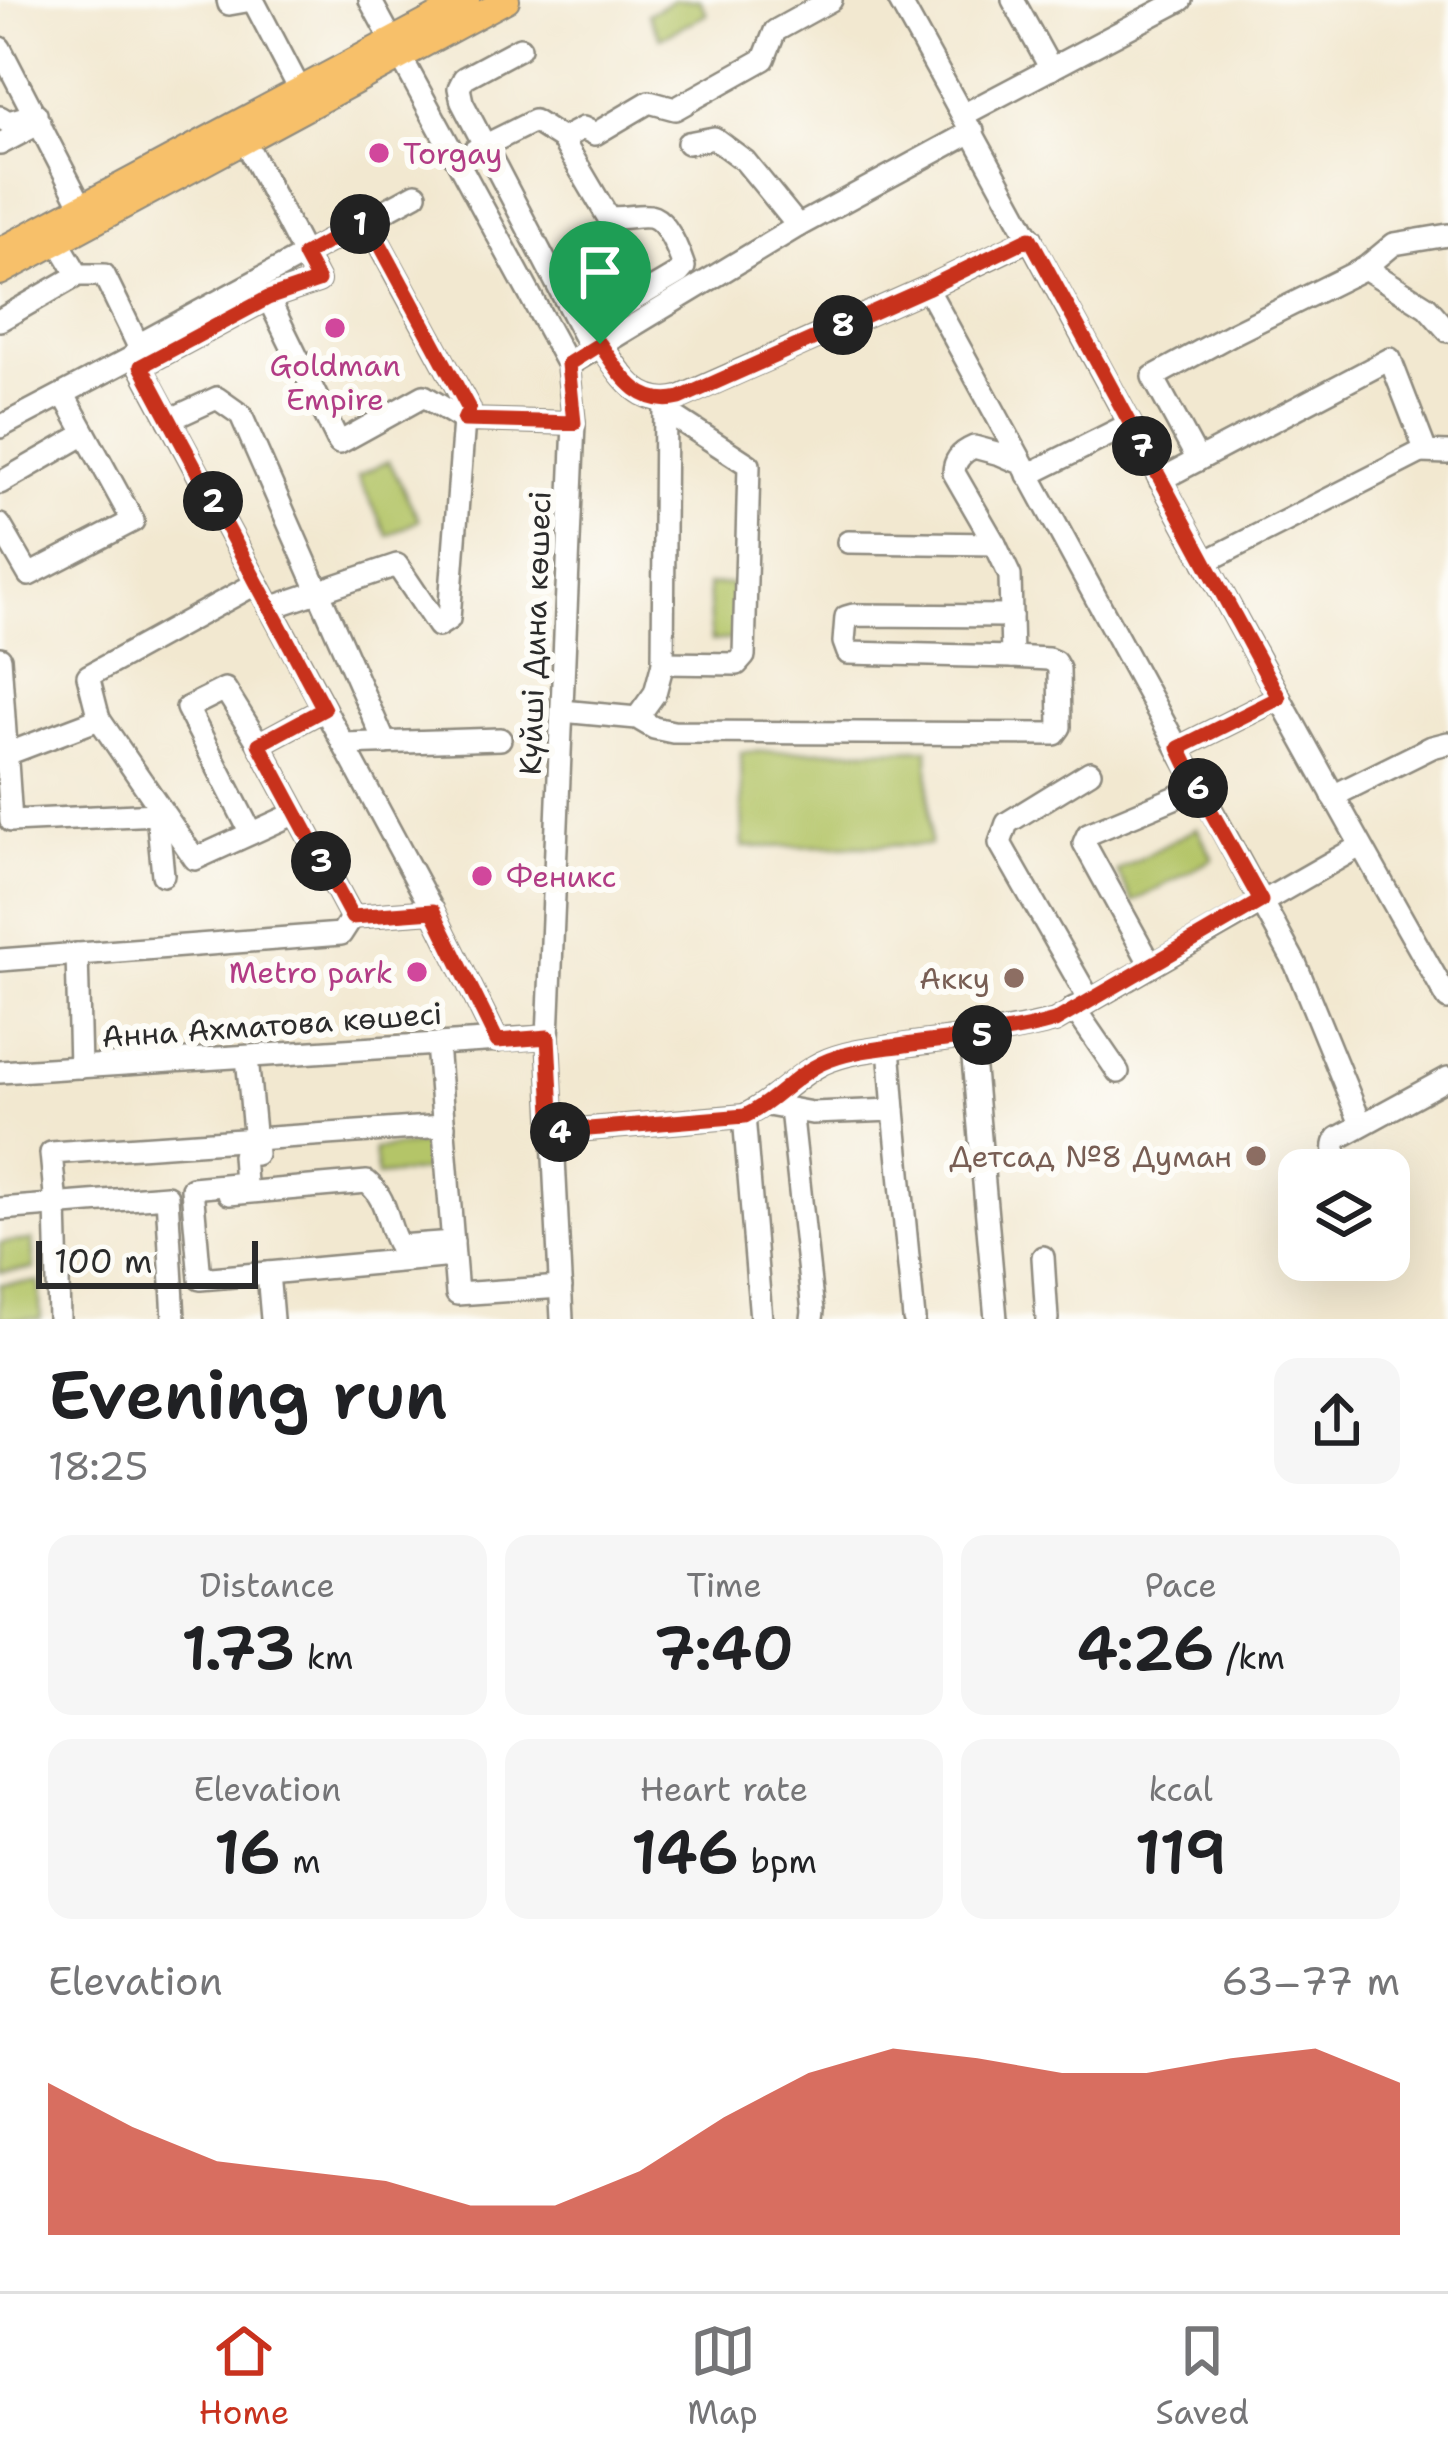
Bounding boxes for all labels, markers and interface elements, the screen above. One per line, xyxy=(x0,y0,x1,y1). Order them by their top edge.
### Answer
place label: Torgay xyxy=(403,133,502,174)
marker: Torgay xyxy=(366,140,392,166)
pin: 1 xyxy=(330,194,390,254)
text: 1 xyxy=(352,201,368,246)
pin xyxy=(549,221,651,344)
icon: arrive xyxy=(567,239,633,305)
pin: 8 xyxy=(813,295,873,355)
text: 8 xyxy=(831,302,855,347)
marker: Goldman Empire xyxy=(322,315,348,341)
place label: Goldman Empire xyxy=(269,345,401,420)
pin: 7 xyxy=(1112,416,1172,476)
text: 7 xyxy=(1130,423,1154,468)
pin: 2 xyxy=(183,471,243,531)
text: 2 xyxy=(201,478,225,523)
street label: Күйші Дина көшесі xyxy=(510,490,560,776)
pin: 6 xyxy=(1168,758,1228,818)
text: 6 xyxy=(1186,765,1210,810)
pin: 3 xyxy=(291,831,351,891)
text: 3 xyxy=(309,838,333,883)
place label: Феникс xyxy=(506,856,617,897)
marker: Феникс xyxy=(469,863,495,889)
place label: Metro park xyxy=(229,952,393,993)
place label: Акку xyxy=(919,958,990,999)
marker: Metro park xyxy=(404,959,430,985)
marker: Акку xyxy=(1001,965,1027,991)
street label: Анна Ахматова көшесі xyxy=(100,993,444,1057)
pin: 5 xyxy=(952,1005,1012,1065)
text: 5 xyxy=(972,1012,992,1057)
pin: 4 xyxy=(530,1102,590,1162)
text: 4 xyxy=(548,1109,572,1154)
place label: Детсад №8 Думан xyxy=(949,1136,1232,1177)
marker: Детсад №8 Думан xyxy=(1243,1143,1269,1169)
map controls xyxy=(1278,1149,1410,1281)
button: layers xyxy=(1278,1149,1410,1281)
scale bar xyxy=(36,1235,258,1288)
text: 100 m xyxy=(54,1239,153,1284)
text: Evening run xyxy=(48,1351,448,1439)
button: share xyxy=(1274,1358,1400,1484)
text: 18:25 xyxy=(48,1440,149,1492)
text: Distance xyxy=(200,1563,335,1608)
text: Time xyxy=(686,1563,762,1608)
text: Pace xyxy=(1144,1563,1217,1608)
text: 1.73 xyxy=(181,1608,295,1688)
text: 7:40 xyxy=(654,1608,794,1688)
text: 4:26 xyxy=(1076,1608,1215,1688)
text: km xyxy=(295,1635,353,1680)
text: /km xyxy=(1215,1635,1285,1680)
text: Elevation xyxy=(193,1767,341,1812)
text: Heart rate xyxy=(640,1767,808,1812)
text: kcal xyxy=(1149,1767,1213,1812)
text: 16 xyxy=(214,1812,281,1892)
text: 146 xyxy=(631,1812,739,1892)
text: 119 xyxy=(1135,1812,1227,1892)
text: m xyxy=(281,1839,321,1884)
text: bpm xyxy=(739,1839,817,1884)
text: Elevation xyxy=(48,1955,223,2007)
text: 63–77 m xyxy=(1221,1955,1400,2007)
tab: Home xyxy=(199,2318,290,2435)
tab: Map xyxy=(687,2318,758,2435)
tab: Saved xyxy=(1155,2318,1249,2435)

